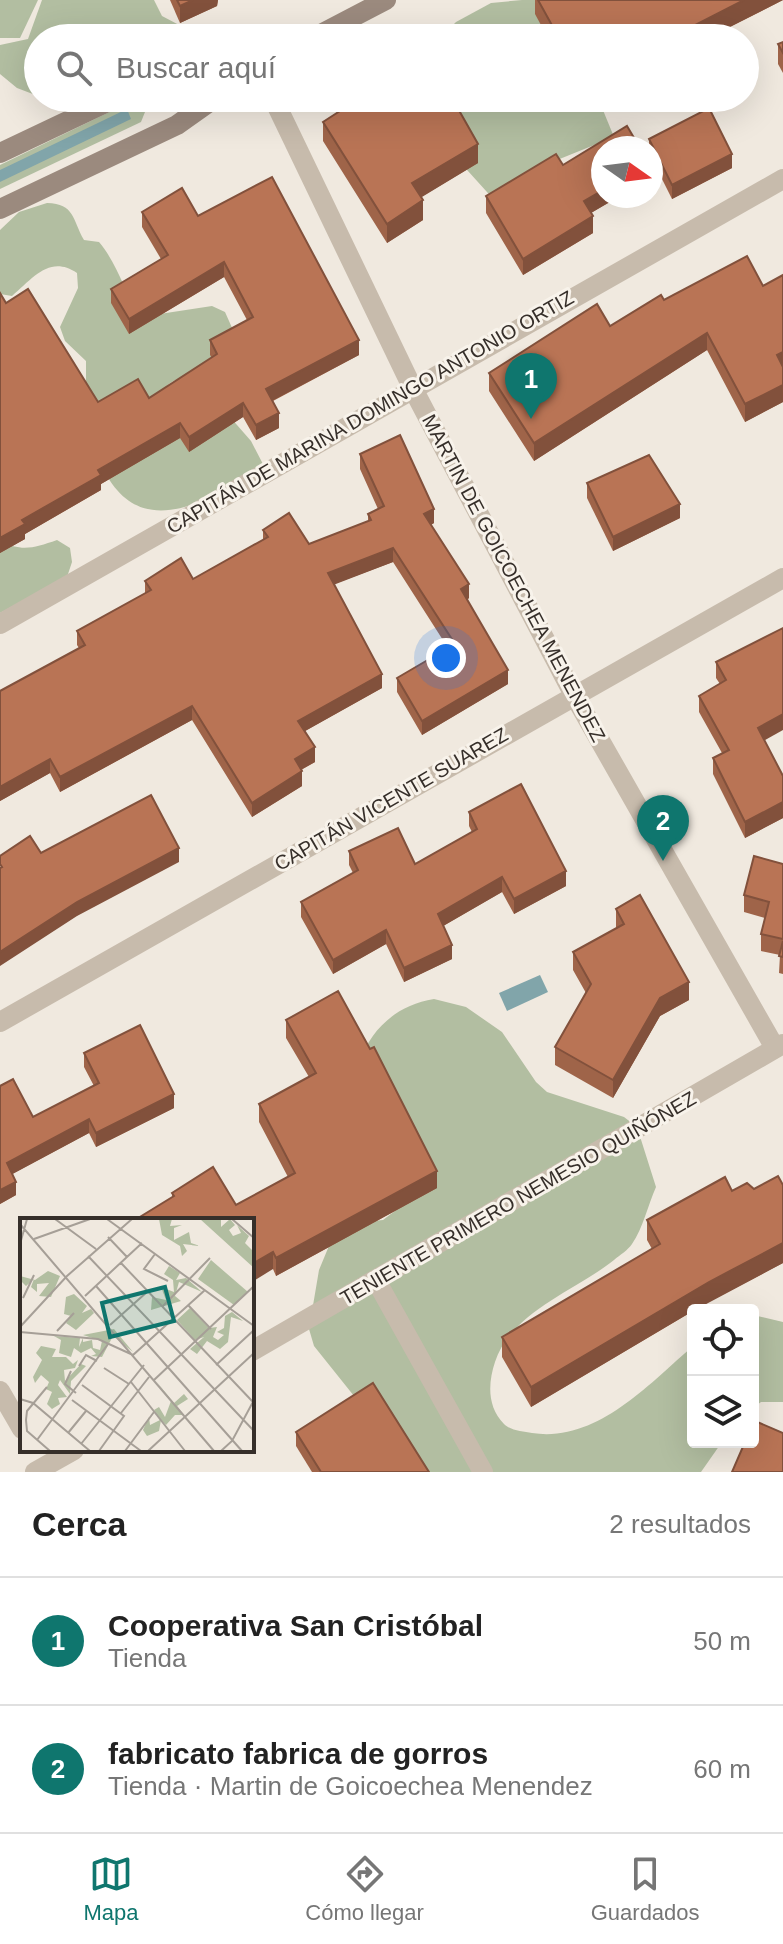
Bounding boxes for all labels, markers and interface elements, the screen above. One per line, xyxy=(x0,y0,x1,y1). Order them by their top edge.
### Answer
search box xyxy=(24,24,759,112)
icon: search xyxy=(52,46,96,90)
text: Buscar aquí xyxy=(116,51,276,84)
north arrow xyxy=(591,136,663,208)
street label: CAPITÁN DE MARINA DOMINGO ANTONIO ORTIZ xyxy=(163,286,577,538)
pin: 1 xyxy=(505,353,557,419)
street label: MARTIN DE GOICOECHEA MENENDEZ xyxy=(418,411,610,745)
your location xyxy=(426,638,466,678)
street label: CAPITÁN VICENTE SUAREZ xyxy=(270,723,512,875)
pin: 2 xyxy=(637,795,689,861)
street label: TENIENTE PRIMERO NEMESIO QUIÑÓNEZ xyxy=(336,1086,700,1309)
inset map xyxy=(20,1218,254,1452)
map controls xyxy=(687,1304,759,1448)
button: locate xyxy=(687,1304,759,1376)
button: layers xyxy=(687,1376,759,1448)
text: Cerca xyxy=(32,1505,127,1543)
text: 2 resultados xyxy=(609,1509,751,1539)
text: Cooperativa San Cristóbal xyxy=(108,1609,483,1642)
text: 1 xyxy=(51,1626,65,1656)
text: 50 m xyxy=(693,1626,751,1656)
text: Tienda xyxy=(108,1643,187,1673)
text: fabricato fabrica de gorros xyxy=(108,1737,488,1770)
text: 2 xyxy=(51,1754,65,1784)
text: 60 m xyxy=(693,1754,751,1784)
text: Tienda · Martin de Goicoechea Menendez xyxy=(108,1771,593,1801)
tab: Mapa xyxy=(83,1852,138,1926)
tab: Cómo llegar xyxy=(305,1852,424,1926)
tab: Guardados xyxy=(591,1852,700,1926)

